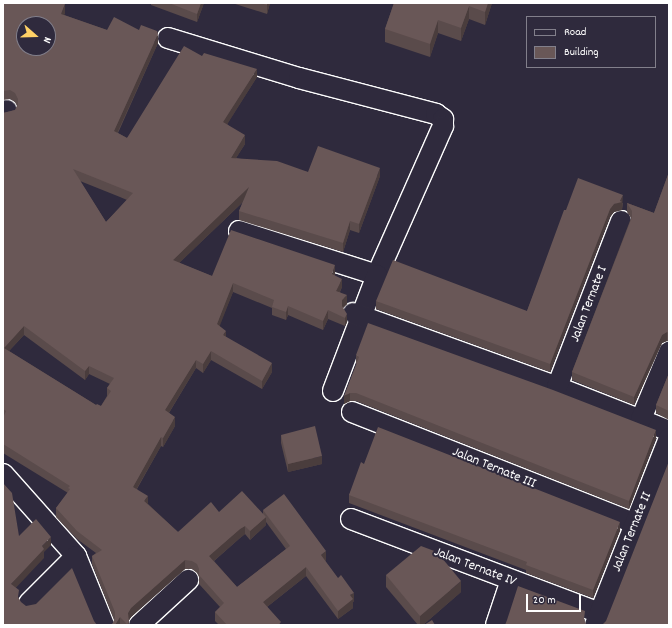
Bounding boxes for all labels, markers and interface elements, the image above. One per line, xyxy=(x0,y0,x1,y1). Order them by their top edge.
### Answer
north arrow xyxy=(16,16,56,56)
legend xyxy=(526,16,656,68)
text: Road xyxy=(564,24,586,41)
text: N xyxy=(38,34,55,45)
text: Building xyxy=(564,44,599,61)
street label: Jalan Ternate I xyxy=(567,264,611,344)
street label: Jalan Ternate III xyxy=(450,444,538,492)
street label: Jalan Ternate II xyxy=(608,490,656,574)
street label: Jalan Ternate IV xyxy=(431,544,519,590)
scale bar xyxy=(528,586,583,612)
text: 20 m xyxy=(533,592,556,609)

